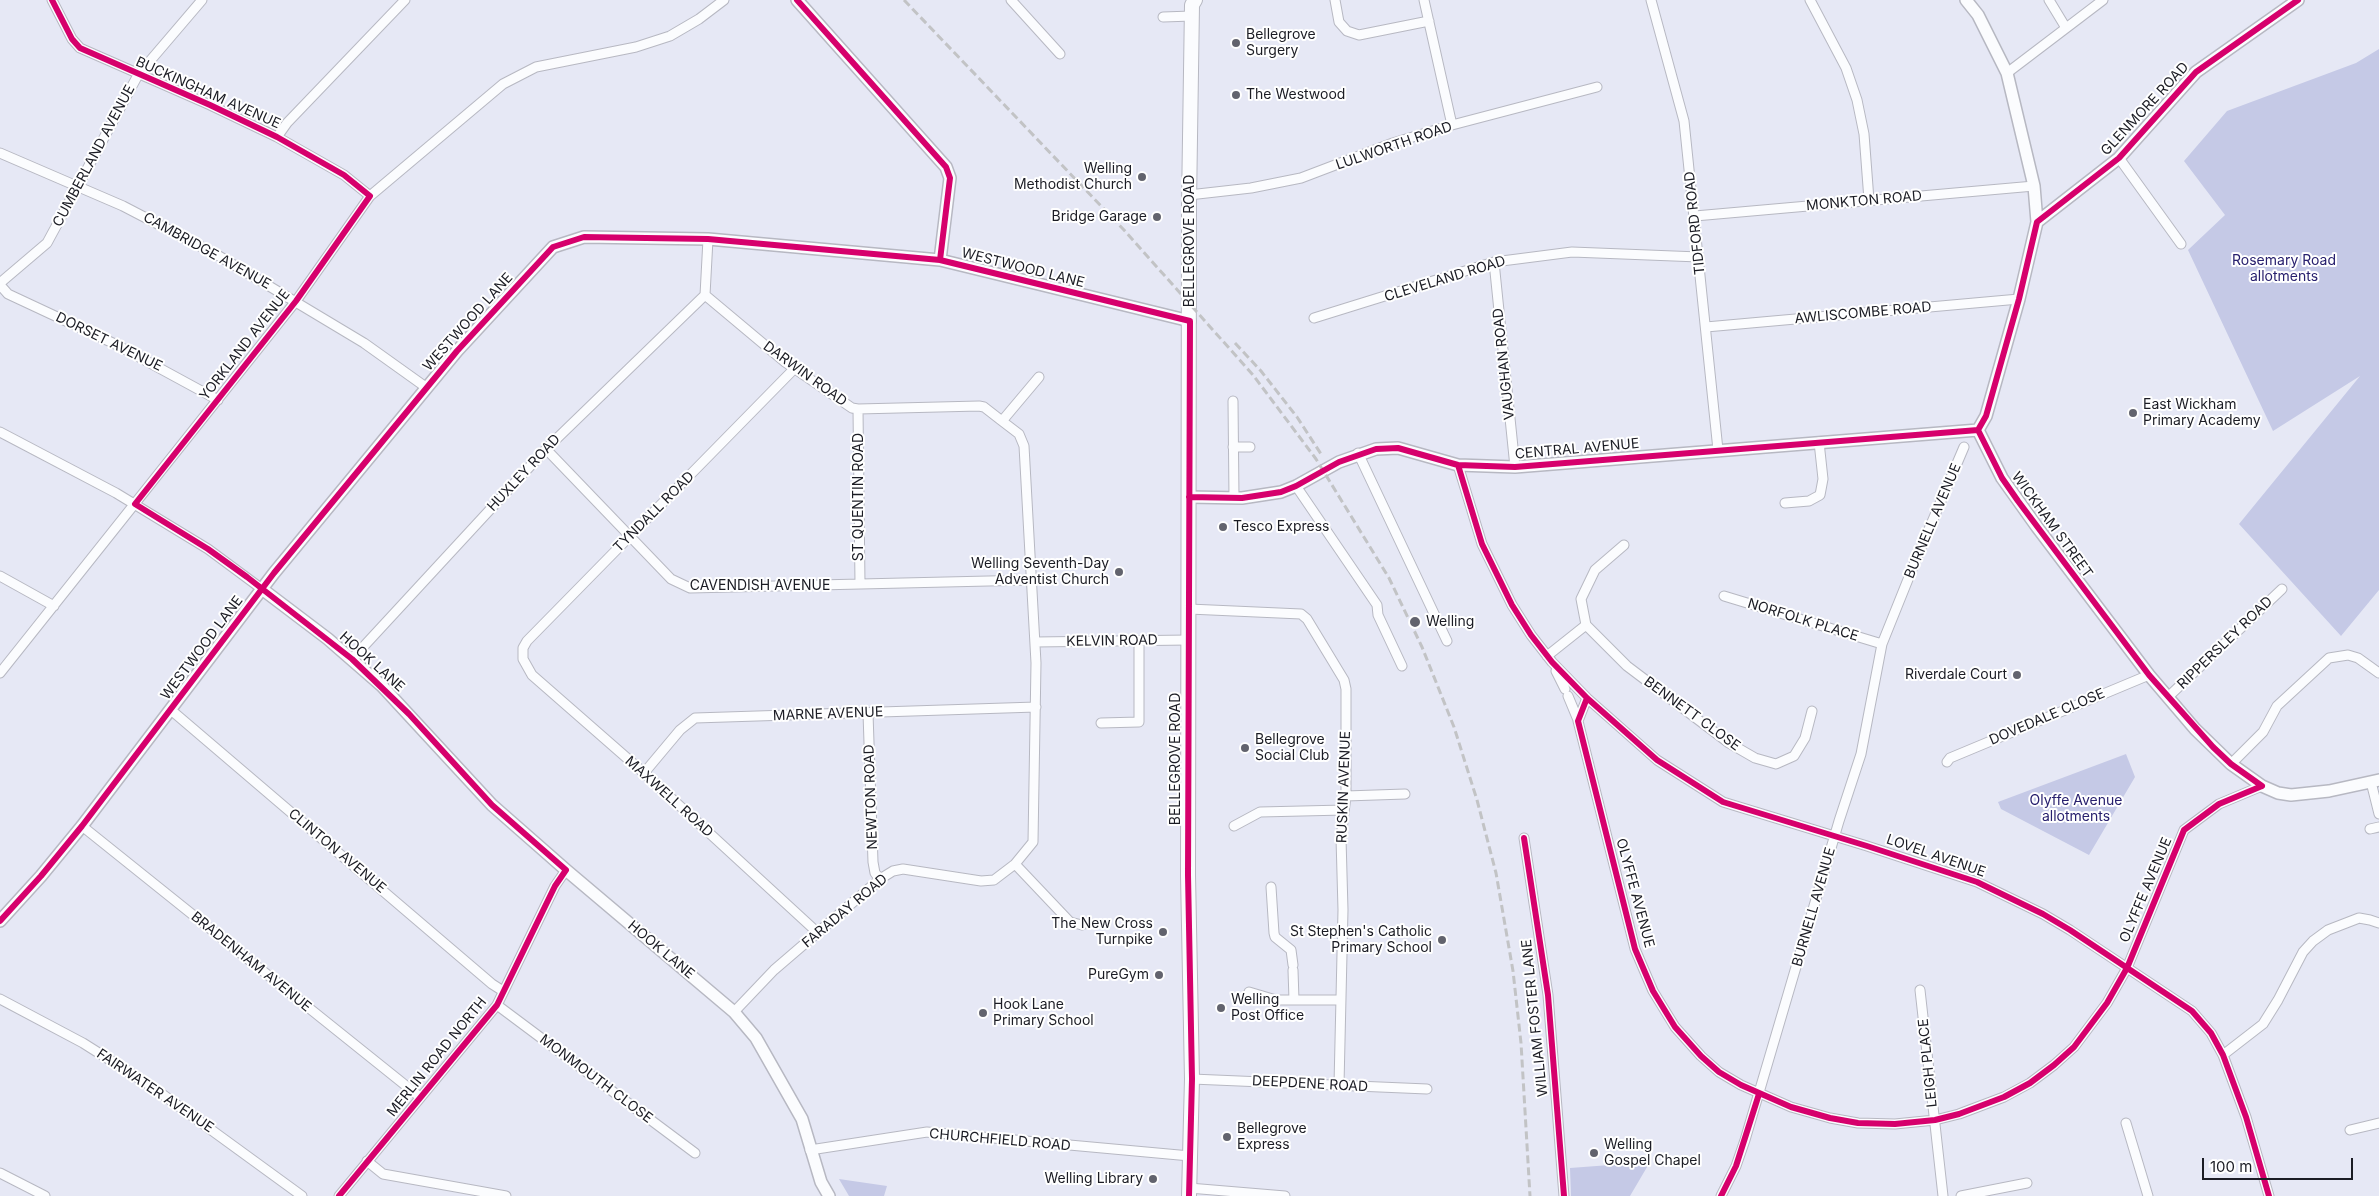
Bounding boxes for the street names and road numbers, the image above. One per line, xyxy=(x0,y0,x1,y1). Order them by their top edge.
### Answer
street label: BUCKINGHAM AVENUE xyxy=(133,53,283,133)
street label: GLENMORE ROAD xyxy=(2098,59,2192,159)
street label: CUMBERLAND AVENUE xyxy=(49,82,139,230)
street label: LULWORTH ROAD xyxy=(1334,118,1454,174)
street label: TIDFORD ROAD xyxy=(1681,170,1709,276)
street label: BELLEGROVE ROAD xyxy=(1182,175,1198,307)
street label: MONKTON ROAD xyxy=(1805,188,1923,214)
street label: CAMBRIDGE AVENUE xyxy=(140,209,274,293)
street label: WESTWOOD LANE xyxy=(960,245,1086,291)
street label: CLEVELAND ROAD xyxy=(1382,253,1508,305)
street label: WESTWOOD LANE xyxy=(420,270,516,374)
street label: YORKLAND AVENUE xyxy=(196,286,294,404)
street label: AWLISCOMBE ROAD xyxy=(1794,299,1932,327)
street label: VAUGHAN ROAD xyxy=(1490,307,1518,421)
street label: DORSET AVENUE xyxy=(53,309,165,375)
street label: DARWIN ROAD xyxy=(760,338,850,410)
street label: HUXLEY ROAD xyxy=(484,431,564,515)
street label: ST QUENTIN ROAD xyxy=(851,433,867,561)
street label: CENTRAL AVENUE xyxy=(1514,435,1640,463)
street label: BURNELL AVENUE xyxy=(1901,461,1965,581)
street label: TYNDALL ROAD xyxy=(610,468,698,556)
street label: WICKHAM STREET xyxy=(2008,469,2096,581)
street label: CAVENDISH AVENUE xyxy=(690,578,830,594)
street label: WESTWOOD LANE xyxy=(157,593,247,703)
street label: RIPPERSLEY ROAD xyxy=(2174,593,2276,693)
street label: NORFOLK PLACE xyxy=(1745,595,1861,645)
street label: HOOK LANE xyxy=(336,628,408,696)
street label: KELVIN ROAD xyxy=(1066,632,1158,650)
street label: BENNETT CLOSE xyxy=(1641,673,1743,755)
street label: DOVEDALE CLOSE xyxy=(1987,685,2107,749)
street label: BELLEGROVE ROAD xyxy=(1168,693,1184,825)
street label: MARNE AVENUE xyxy=(773,704,883,724)
street label: RUSKIN AVENUE xyxy=(1334,731,1354,843)
street label: NEWTON ROAD xyxy=(861,744,881,850)
street label: MAXWELL ROAD xyxy=(621,753,717,841)
street label: CLINTON AVENUE xyxy=(285,805,389,897)
street label: LOVEL AVENUE xyxy=(1884,831,1988,881)
street label: OLYFFE AVENUE xyxy=(2116,835,2176,945)
street label: OLYFFE AVENUE xyxy=(1612,836,1658,950)
street label: BURNELL AVENUE xyxy=(1789,845,1839,969)
street label: FARADAY ROAD xyxy=(799,870,891,952)
street label: BRADENHAM AVENUE xyxy=(188,908,314,1016)
street label: HOOK LANE xyxy=(624,917,698,983)
street label: WILLIAM FOSTER LANE xyxy=(1518,938,1552,1098)
street label: MERLIN ROAD NORTH xyxy=(384,994,490,1120)
street label: LEIGH PLACE xyxy=(1915,1018,1941,1108)
street label: MONMOUTH CLOSE xyxy=(536,1031,656,1127)
street label: FAIRWATER AVENUE xyxy=(93,1046,217,1136)
street label: DEEPDENE ROAD xyxy=(1251,1073,1369,1095)
street label: CHURCHFIELD ROAD xyxy=(928,1125,1072,1155)

